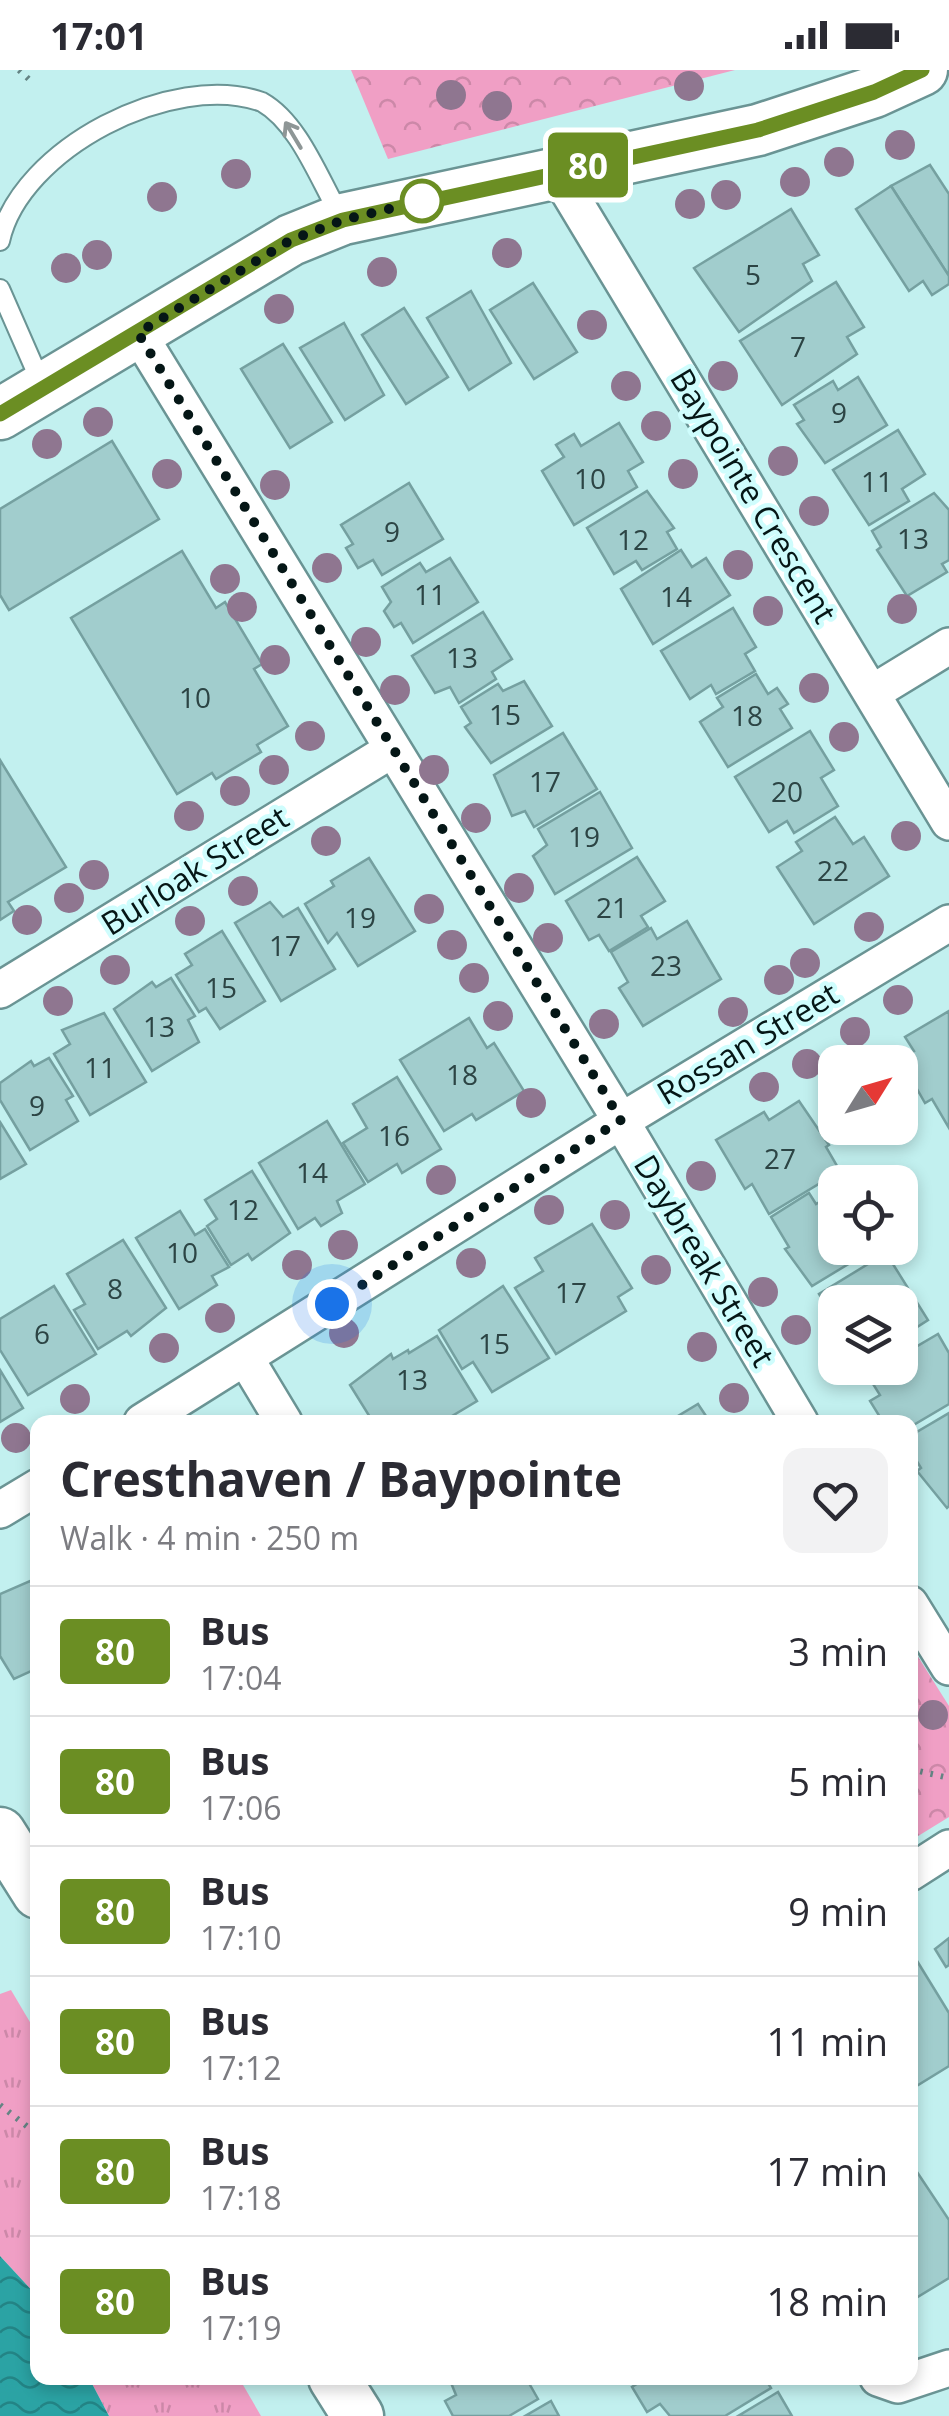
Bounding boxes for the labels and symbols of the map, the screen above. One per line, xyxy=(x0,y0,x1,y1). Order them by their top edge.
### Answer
one-way arrow xyxy=(283,121,303,150)
line badge: 80 xyxy=(543,132,633,198)
unlabelled marker xyxy=(401,180,443,222)
house number: 5 xyxy=(745,255,761,293)
house number: 7 xyxy=(790,327,806,365)
street label: Baypointe Crescent xyxy=(661,360,847,630)
house number: 9 xyxy=(831,393,847,431)
house number: 10 xyxy=(574,459,606,497)
house number: 11 xyxy=(861,462,893,500)
house number: 9 xyxy=(384,512,400,550)
house number: 13 xyxy=(897,519,929,557)
house number: 12 xyxy=(617,520,649,558)
house number: 11 xyxy=(414,575,446,613)
house number: 14 xyxy=(660,577,692,615)
house number: 13 xyxy=(446,638,478,676)
house number: 10 xyxy=(179,678,211,716)
house number: 15 xyxy=(489,695,521,733)
house number: 18 xyxy=(731,696,763,734)
house number: 17 xyxy=(529,762,561,800)
house number: 20 xyxy=(771,772,803,810)
street label: Burloak Street xyxy=(93,795,296,944)
house number: 19 xyxy=(568,817,600,855)
house number: 22 xyxy=(817,851,849,889)
house number: 21 xyxy=(596,888,628,926)
house number: 19 xyxy=(344,898,376,936)
house number: 17 xyxy=(269,926,301,964)
house number: 23 xyxy=(650,946,682,984)
house number: 15 xyxy=(205,968,237,1006)
street label: Rossan Street xyxy=(648,972,846,1114)
house number: 13 xyxy=(143,1007,175,1045)
north arrow xyxy=(818,1045,918,1145)
house number: 11 xyxy=(84,1048,116,1086)
house number: 18 xyxy=(446,1055,478,1093)
house number: 9 xyxy=(29,1086,45,1124)
house number: 16 xyxy=(378,1116,410,1154)
house number: 27 xyxy=(764,1139,796,1177)
street label: Daybreak Street xyxy=(625,1146,786,1374)
house number: 14 xyxy=(296,1153,328,1191)
house number: 12 xyxy=(227,1190,259,1228)
house number: 10 xyxy=(166,1233,198,1271)
house number: 8 xyxy=(107,1269,123,1307)
house number: 17 xyxy=(555,1273,587,1311)
your location xyxy=(307,1279,357,1329)
house number: 6 xyxy=(34,1314,50,1352)
house number: 15 xyxy=(478,1324,510,1362)
house number: 13 xyxy=(396,1360,428,1398)

